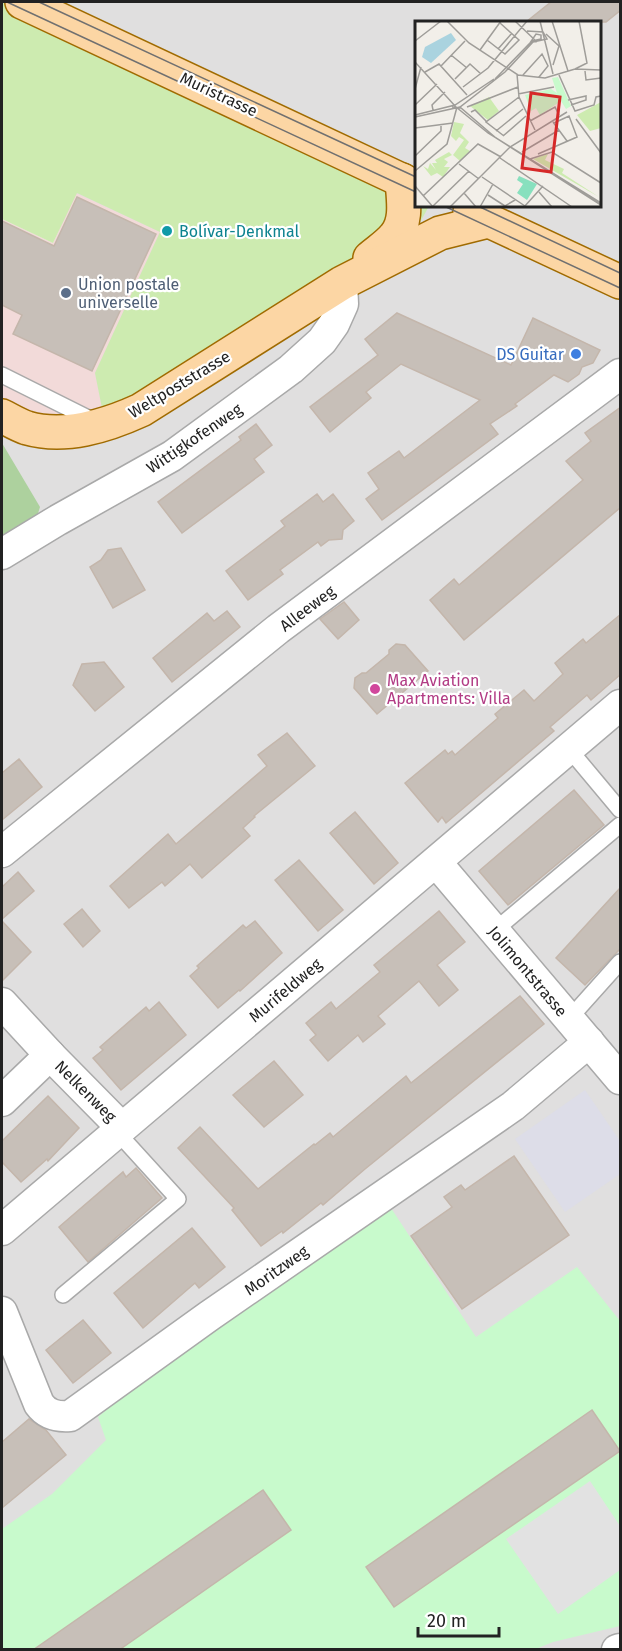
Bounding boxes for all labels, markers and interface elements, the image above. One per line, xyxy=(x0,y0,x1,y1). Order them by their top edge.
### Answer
inset map xyxy=(415,21,601,207)
street label: Muristrasse xyxy=(177,68,261,121)
place label: Bolívar-Denkmal xyxy=(179,222,300,241)
marker: Bolívar-Denkmal xyxy=(160,224,174,238)
place label: Union postale universelle xyxy=(78,275,179,312)
marker: Union postale universelle xyxy=(59,286,73,300)
place label: DS Guitar xyxy=(496,345,565,364)
street label: Weltpoststrasse xyxy=(125,347,234,422)
marker: DS Guitar xyxy=(569,347,583,361)
street label: Wittigkofenweg xyxy=(143,399,246,477)
street label: Alleeweg xyxy=(276,581,339,635)
place label: Max Aviation Apartments: Villa xyxy=(387,671,511,708)
marker: Max Aviation Apartments: Villa xyxy=(368,682,382,696)
street label: Jolimontstrasse xyxy=(484,922,571,1021)
street label: Murifeldweg xyxy=(245,954,326,1026)
street label: Nelkenweg xyxy=(51,1057,121,1126)
street label: Moritzweg xyxy=(241,1241,313,1299)
scale bar xyxy=(418,1600,499,1638)
text: 20 m xyxy=(427,1610,466,1632)

